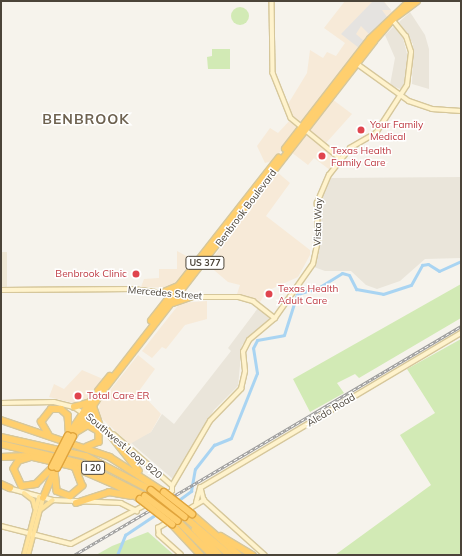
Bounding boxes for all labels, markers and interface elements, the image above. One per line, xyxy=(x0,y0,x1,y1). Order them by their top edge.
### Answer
district label: BENBROOK xyxy=(42,111,130,127)
place label: Your Family Medical xyxy=(370,118,423,142)
marker: Your Family Medical xyxy=(355,124,367,136)
place label: Texas Health Family Care xyxy=(331,144,391,168)
marker: Texas Health Family Care xyxy=(316,150,328,162)
street label: Benbrook Boulevard xyxy=(213,167,279,249)
street label: Vista Way xyxy=(311,198,325,246)
road number: US 377 xyxy=(185,256,225,270)
place label: Benbrook Clinic xyxy=(55,268,127,280)
marker: Benbrook Clinic xyxy=(130,268,142,280)
place label: Texas Health Adult Care xyxy=(278,282,338,306)
street label: Mercedes Street xyxy=(127,284,203,302)
marker: Texas Health Adult Care xyxy=(263,288,275,300)
marker: Total Care ER xyxy=(72,390,84,402)
place label: Total Care ER xyxy=(87,390,150,402)
street label: Aledo Road xyxy=(305,391,357,429)
street label: Southwest Loop 820 xyxy=(84,411,164,481)
road number: I 20 xyxy=(81,461,105,475)

